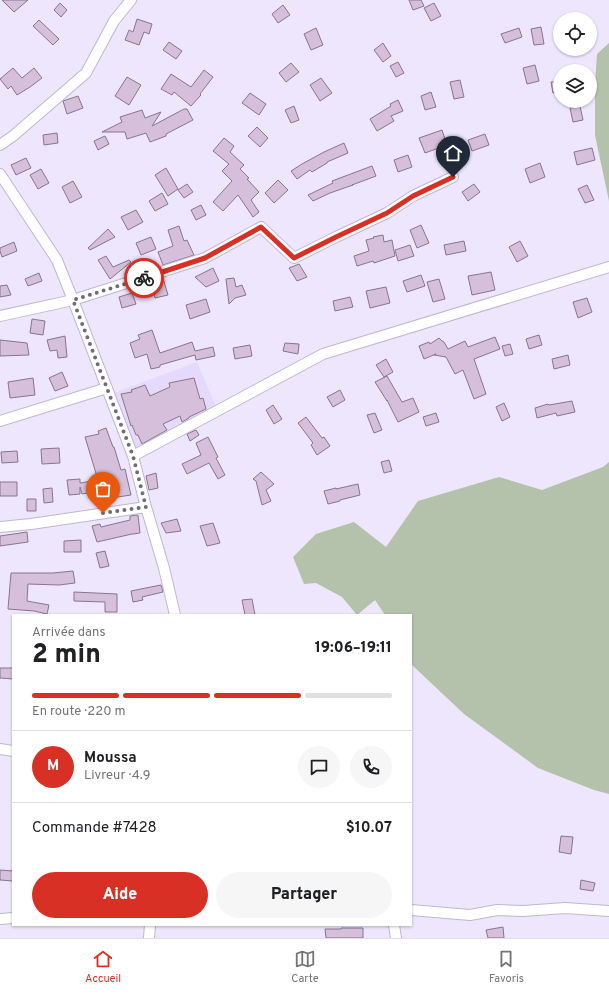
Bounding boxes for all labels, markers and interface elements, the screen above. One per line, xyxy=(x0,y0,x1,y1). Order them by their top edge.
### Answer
map controls xyxy=(553,12,597,108)
button: locate xyxy=(553,12,597,56)
button: layers xyxy=(553,64,597,108)
pin xyxy=(436,136,470,177)
icon: home xyxy=(442,142,464,164)
courier xyxy=(124,258,164,298)
icon: bike xyxy=(133,267,155,289)
pin xyxy=(86,472,120,513)
icon: bag xyxy=(92,478,114,500)
text: Arrivée dans xyxy=(32,625,105,641)
text: 2 min xyxy=(32,639,101,672)
text: 19:06–19:11 xyxy=(315,639,392,658)
text: En route · 220 m xyxy=(32,704,126,720)
button: chat xyxy=(298,746,340,788)
button: phone xyxy=(350,746,392,788)
text: Moussa xyxy=(84,749,137,768)
text: M xyxy=(47,757,59,776)
text: Livreur · 4.9 xyxy=(84,768,150,784)
text: Commande #7428 xyxy=(32,819,157,838)
text: $10.07 xyxy=(346,819,392,838)
button: Aide xyxy=(32,872,208,918)
button: Partager xyxy=(216,872,392,918)
tab: Accueil xyxy=(85,948,121,986)
tab: Carte xyxy=(291,948,319,986)
tab: Favoris xyxy=(489,948,524,986)

